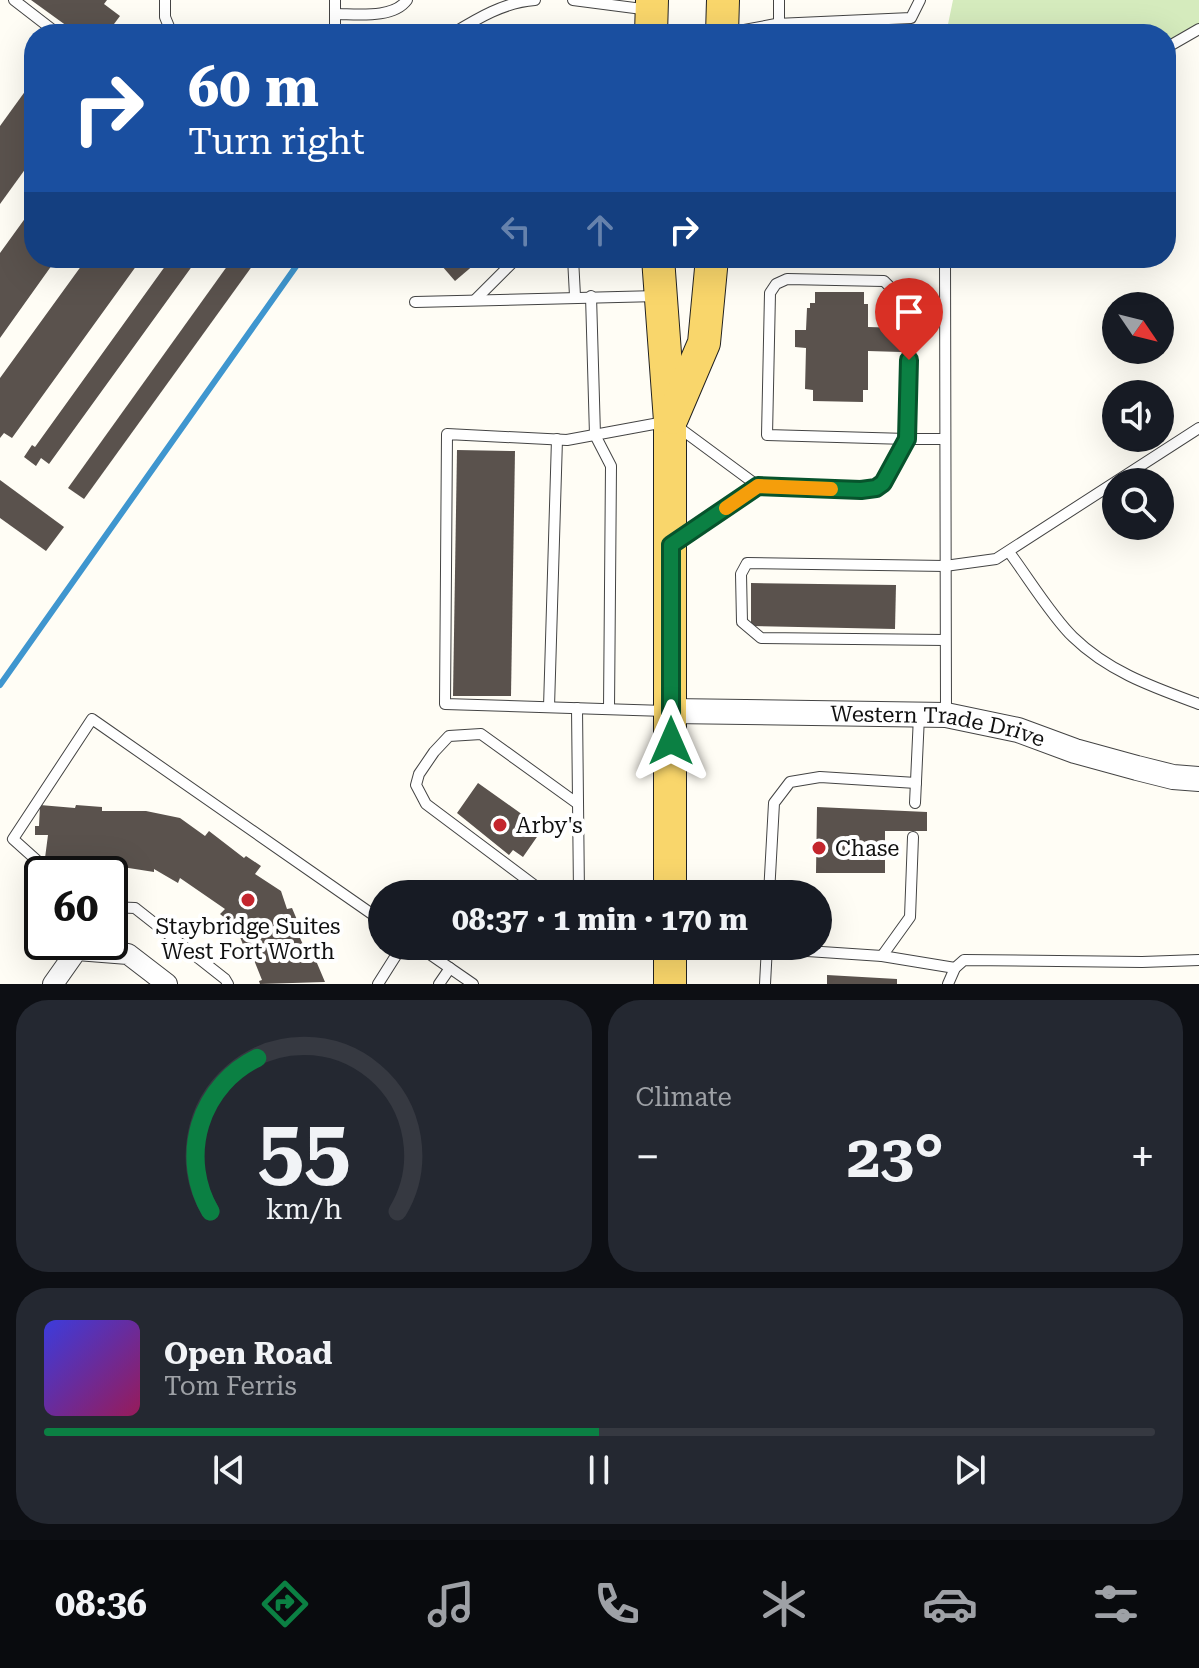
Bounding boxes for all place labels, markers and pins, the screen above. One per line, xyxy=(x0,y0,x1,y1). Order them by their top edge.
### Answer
pin xyxy=(875,278,943,360)
place label: Arby's xyxy=(516,813,583,838)
marker: Arby's xyxy=(491,816,509,834)
place label: Chase xyxy=(835,836,899,861)
marker: Chase xyxy=(810,839,828,857)
marker: Staybridge Suites West Fort Worth xyxy=(239,891,257,909)
place label: Staybridge Suites West Fort Worth xyxy=(156,914,340,964)

